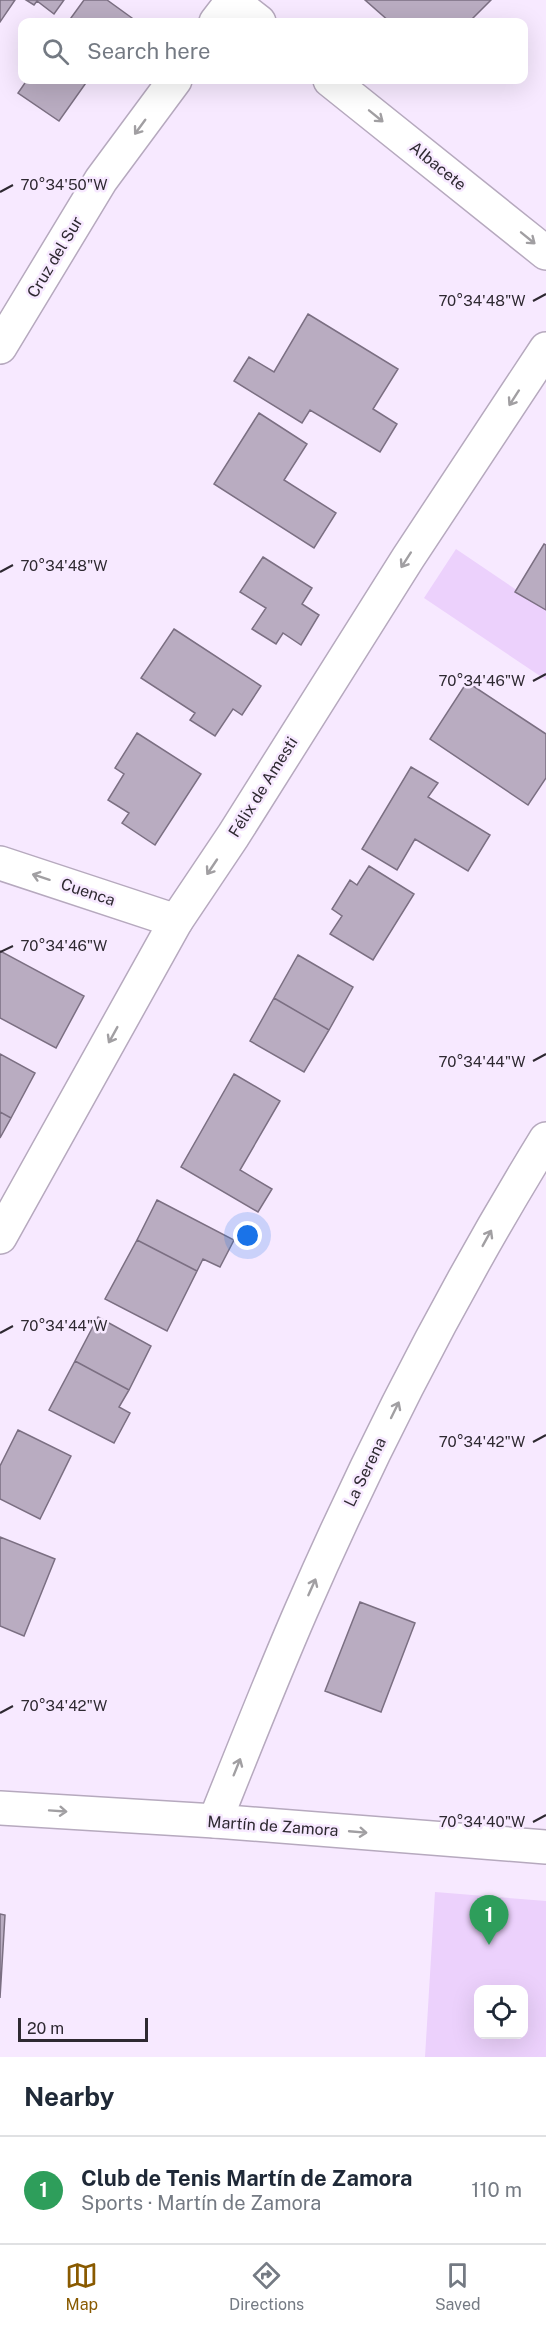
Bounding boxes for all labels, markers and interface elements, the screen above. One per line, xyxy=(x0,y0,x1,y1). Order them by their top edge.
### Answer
search box xyxy=(18,18,528,84)
icon: search xyxy=(39,35,72,68)
text: Search here xyxy=(87,38,211,64)
one-way arrow xyxy=(368,110,384,123)
one-way arrow xyxy=(134,118,146,134)
street label: Albacete xyxy=(406,138,470,194)
text: 70°34'50"W xyxy=(21,176,107,193)
street label: Cruz del Sur xyxy=(23,213,87,301)
one-way arrow xyxy=(520,232,536,245)
text: 70°34'48"W xyxy=(438,292,526,309)
one-way arrow xyxy=(508,389,520,405)
one-way arrow xyxy=(400,551,412,568)
text: 70°34'48"W xyxy=(20,557,108,574)
text: 70°34'46"W xyxy=(439,672,525,689)
street label: Félix de Amesti xyxy=(225,733,301,841)
one-way arrow xyxy=(206,858,218,875)
one-way arrow xyxy=(32,870,51,881)
street label: Cuenca xyxy=(58,874,118,910)
text: 70°34'46"W xyxy=(21,937,107,954)
one-way arrow xyxy=(107,1026,119,1043)
text: 70°34'44"W xyxy=(439,1053,525,1070)
your location xyxy=(233,1221,262,1250)
one-way arrow xyxy=(482,1230,493,1248)
text: 70°34'44"W xyxy=(21,1317,107,1334)
one-way arrow xyxy=(390,1402,402,1420)
text: 70°34'42"W xyxy=(439,1433,525,1450)
street label: La Serena xyxy=(340,1434,390,1510)
one-way arrow xyxy=(307,1578,318,1596)
text: 70°34'42"W xyxy=(21,1697,107,1714)
one-way arrow xyxy=(232,1758,243,1777)
one-way arrow xyxy=(48,1806,68,1817)
street label: Martín de Zamora xyxy=(207,1812,339,1840)
text: 70°34'40"W xyxy=(439,1813,525,1830)
one-way arrow xyxy=(347,1827,367,1838)
pin: 1 xyxy=(470,1896,508,1945)
map controls xyxy=(474,1985,528,2039)
button: locate xyxy=(474,1985,528,2039)
scale bar xyxy=(18,2015,148,2042)
text: 20 m xyxy=(27,2019,64,2038)
text: Nearby xyxy=(24,2081,114,2112)
text: Club de Tenis Martín de Zamora xyxy=(81,2165,413,2191)
text: 1 xyxy=(39,2178,48,2202)
text: 110 m xyxy=(471,2178,522,2202)
text: Sports · Martín de Zamora xyxy=(81,2191,321,2215)
tab: Map xyxy=(65,2259,98,2314)
tab: Directions xyxy=(229,2259,304,2314)
tab: Saved xyxy=(435,2259,481,2314)

